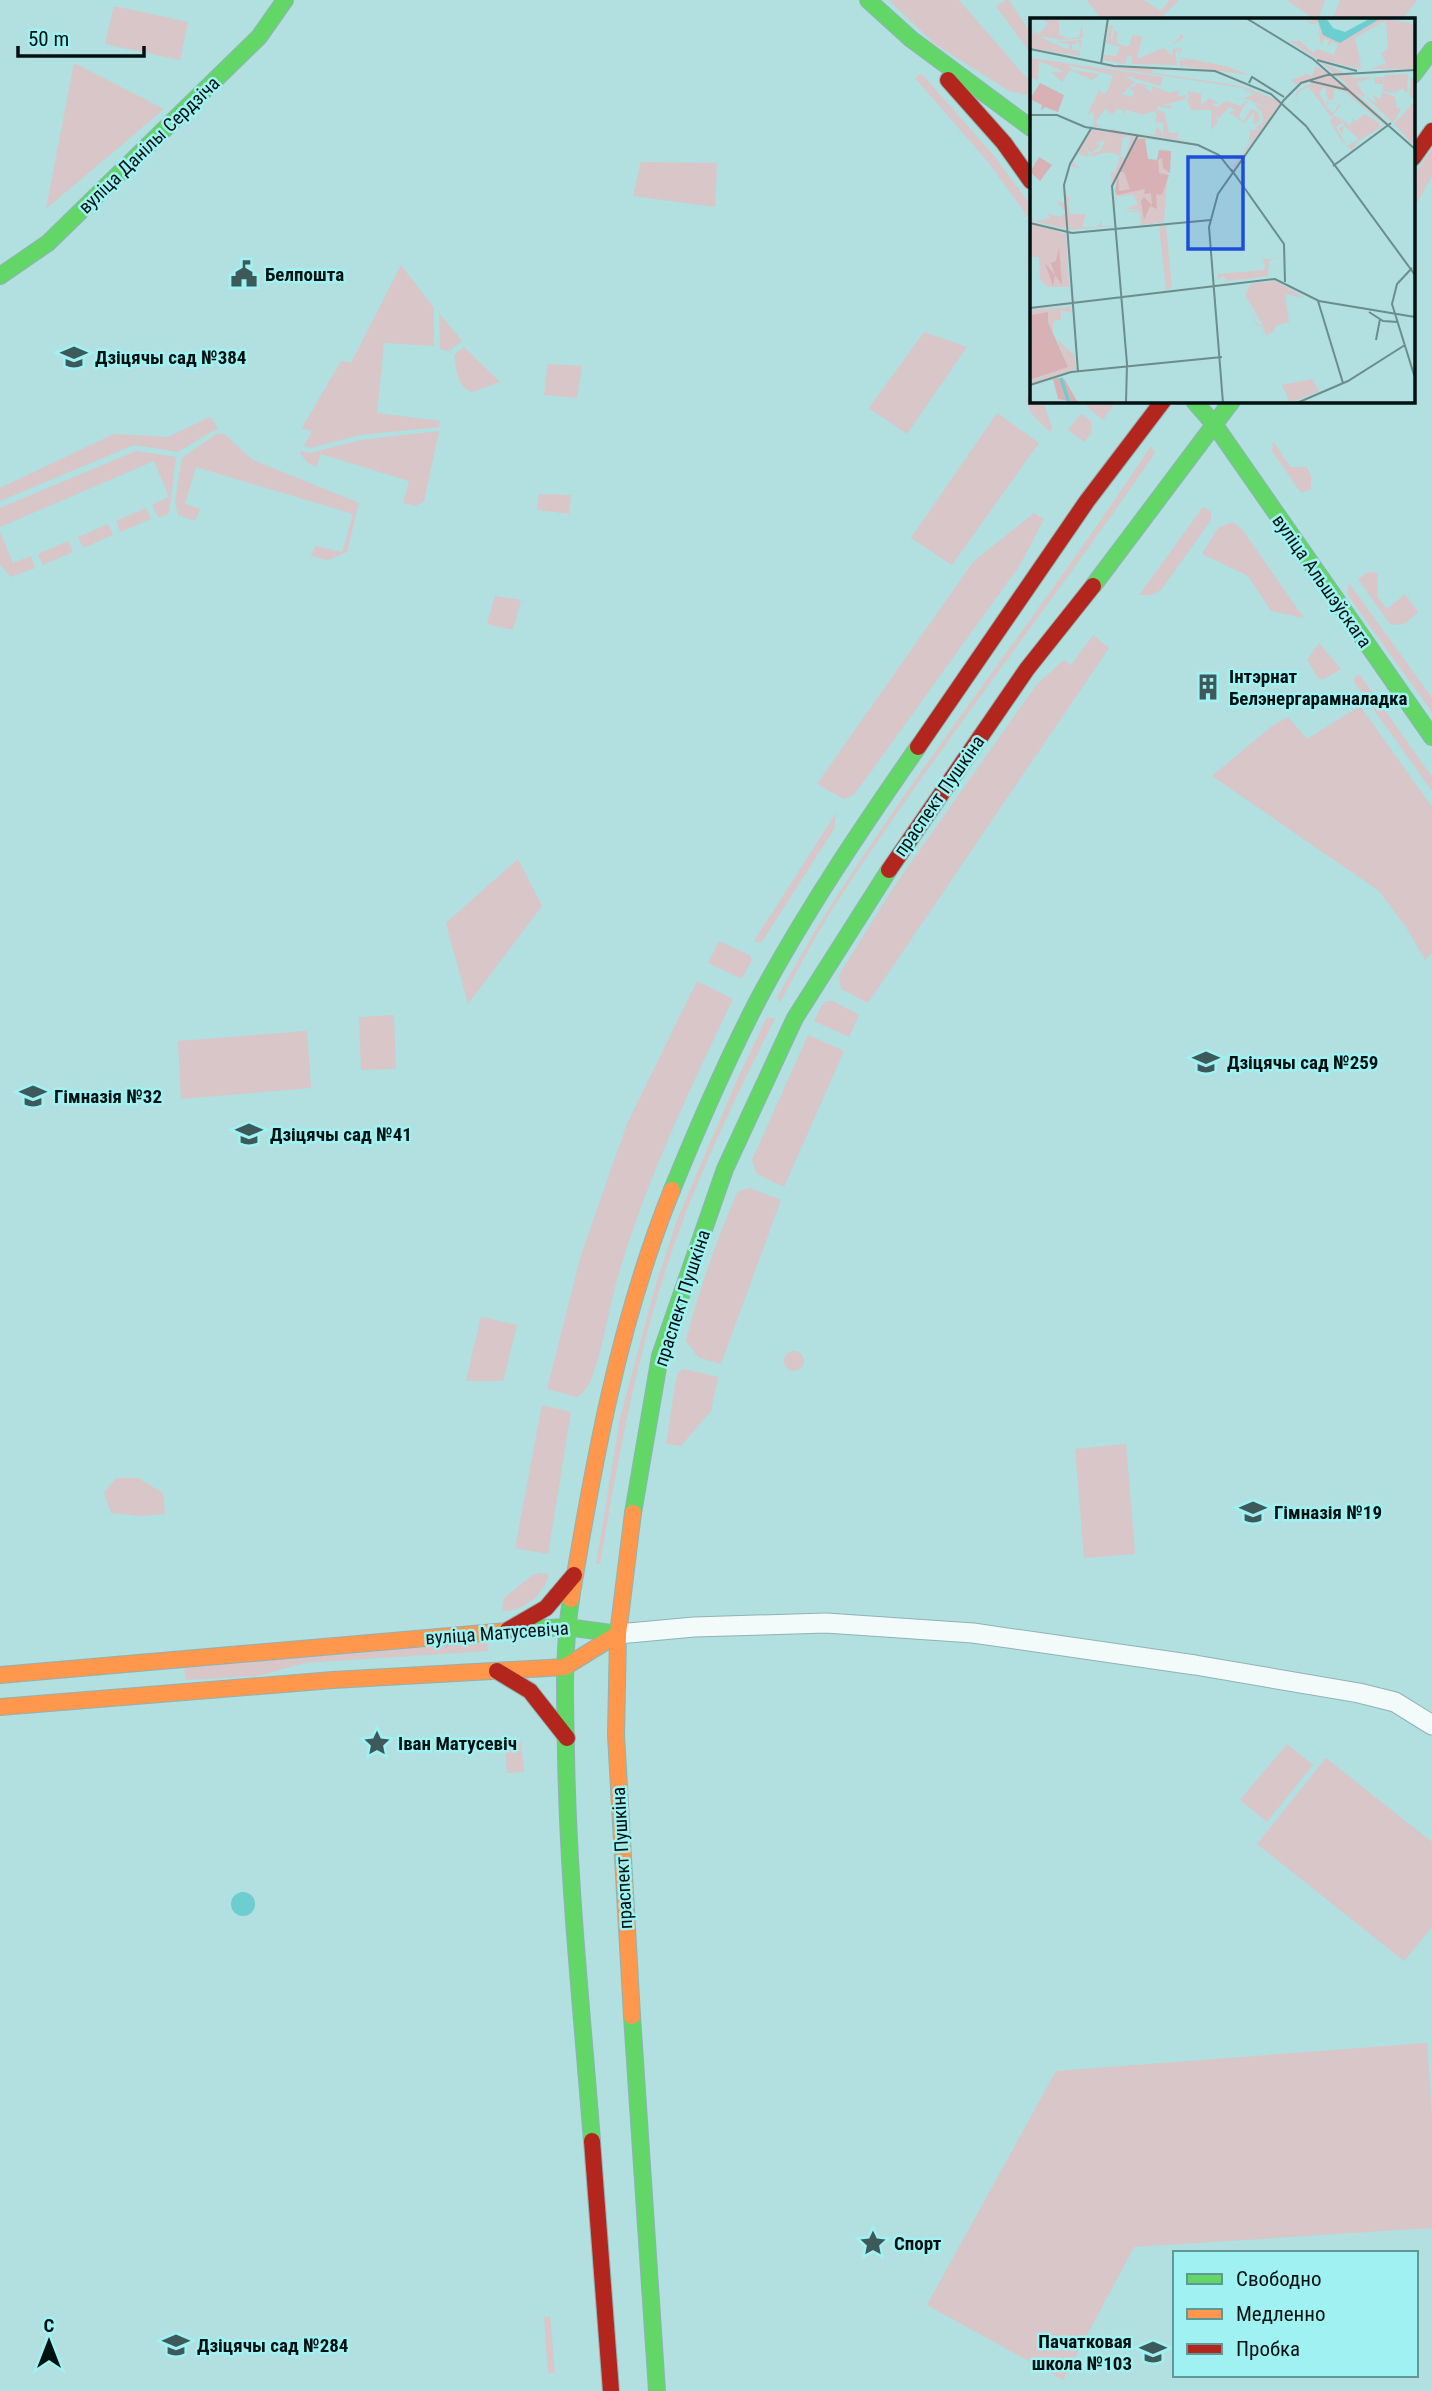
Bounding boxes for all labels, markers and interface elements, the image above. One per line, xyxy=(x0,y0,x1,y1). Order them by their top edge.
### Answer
scale bar xyxy=(18,14,144,58)
inset map xyxy=(1030,18,1414,402)
text: 50 m xyxy=(28,27,69,51)
street label: вуліца Данілы Сердзіча xyxy=(74,72,224,218)
public building icon: Белпошта xyxy=(229,259,259,289)
place label: Белпошта xyxy=(265,263,344,286)
school or university icon: Дзіцячы сад №384 xyxy=(59,342,89,372)
place label: Дзіцячы сад №384 xyxy=(95,346,246,369)
street label: вуліца Альшэўскага xyxy=(1267,510,1377,652)
place label: Інтэрнат Белэнергарамналадка xyxy=(1229,665,1408,710)
building icon: Інтэрнат Белэнергарамналадка xyxy=(1193,672,1223,702)
street label: праспект Пушкіна xyxy=(889,731,989,861)
school or university icon: Дзіцячы сад №259 xyxy=(1191,1047,1221,1077)
place label: Дзіцячы сад №259 xyxy=(1227,1051,1378,1074)
school or university icon: Гімназія №32 xyxy=(18,1081,48,1111)
place label: Гімназія №32 xyxy=(54,1085,162,1108)
school or university icon: Дзіцячы сад №41 xyxy=(234,1119,264,1149)
place label: Дзіцячы сад №41 xyxy=(270,1123,412,1146)
street label: праспект Пушкіна xyxy=(649,1227,715,1369)
school or university icon: Гімназія №19 xyxy=(1238,1497,1268,1527)
place label: Гімназія №19 xyxy=(1274,1501,1382,1524)
street label: вуліца Матусевіча xyxy=(425,1617,569,1649)
place icon: Іван Матусевіч xyxy=(362,1728,392,1758)
place label: Іван Матусевіч xyxy=(398,1732,517,1755)
street label: праспект Пушкіна xyxy=(607,1786,637,1930)
place icon: Спорт xyxy=(858,2228,888,2258)
place label: Спорт xyxy=(894,2232,942,2255)
legend xyxy=(1173,2251,1418,2377)
text: Свободно xyxy=(1236,2267,1322,2291)
text: Медленно xyxy=(1236,2302,1325,2326)
north arrow xyxy=(14,2307,84,2377)
text: С xyxy=(44,2314,55,2337)
school or university icon: Дзіцячы сад №284 xyxy=(161,2330,191,2360)
place label: Пачатковая школа №103 xyxy=(1032,2330,1132,2375)
place label: Дзіцячы сад №284 xyxy=(197,2334,348,2357)
school or university icon: Пачатковая школа №103 xyxy=(1138,2337,1168,2367)
text: Пробка xyxy=(1236,2337,1300,2361)

